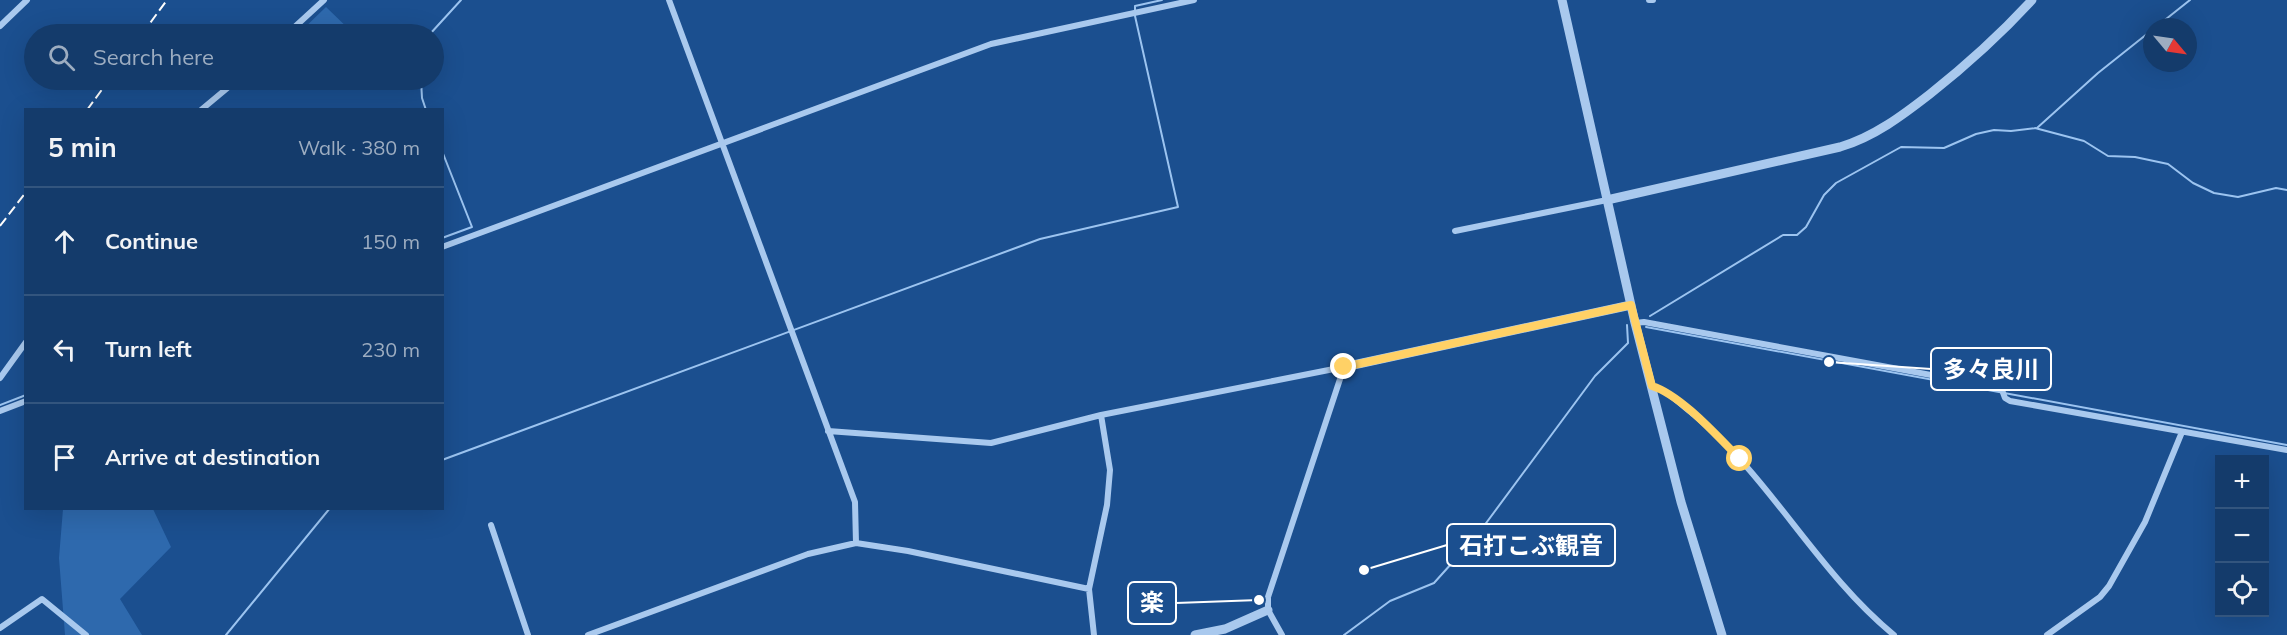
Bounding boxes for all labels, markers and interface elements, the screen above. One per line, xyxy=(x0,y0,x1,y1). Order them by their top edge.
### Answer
north arrow xyxy=(2143,18,2197,72)
search box xyxy=(24,24,444,90)
icon: search xyxy=(45,41,78,74)
text: Search here xyxy=(93,43,214,71)
text: 5 min xyxy=(48,131,117,164)
text: Walk · 380 m xyxy=(298,135,420,160)
icon: ahead xyxy=(48,225,81,258)
text: Continue xyxy=(105,227,198,255)
text: 150 m xyxy=(361,229,420,254)
icon: left xyxy=(48,333,81,366)
text: Turn left xyxy=(105,335,192,363)
text: 230 m xyxy=(361,337,420,362)
callout: 多々良川 xyxy=(1931,348,2051,390)
route end xyxy=(1330,353,1356,379)
text: 多々良川 xyxy=(1943,354,2039,384)
icon: arrive xyxy=(48,441,81,474)
text: Arrive at destination xyxy=(105,443,320,471)
route start xyxy=(1726,445,1752,471)
map controls xyxy=(2215,455,2269,617)
button: + xyxy=(2215,455,2269,509)
button: − xyxy=(2215,509,2269,563)
callout: 石打こぶ観音 xyxy=(1447,524,1615,566)
text: 石打こぶ観音 xyxy=(1459,530,1603,560)
button: locate xyxy=(2215,563,2269,617)
callout: 楽 xyxy=(1128,582,1176,624)
text: 楽 xyxy=(1140,587,1164,617)

